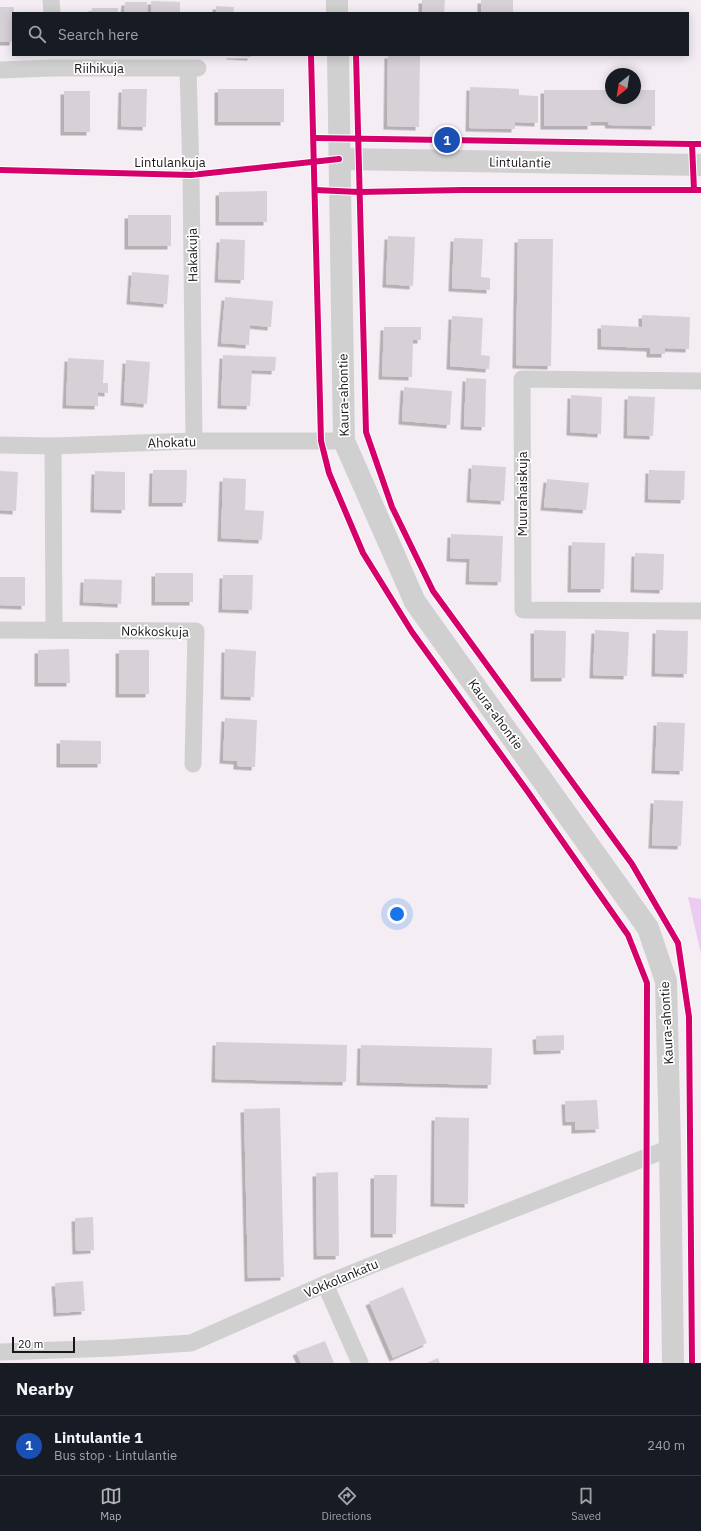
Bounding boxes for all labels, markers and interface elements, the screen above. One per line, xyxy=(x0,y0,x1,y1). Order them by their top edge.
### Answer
search box xyxy=(12,12,689,56)
icon: search xyxy=(26,23,48,45)
text: Search here xyxy=(58,25,138,44)
street label: Riihikuja xyxy=(74,60,124,77)
north arrow xyxy=(605,68,641,104)
pin: 1 xyxy=(434,125,460,155)
street label: Lintulantie xyxy=(489,153,551,172)
street label: Lintulankuja xyxy=(134,154,206,171)
street label: Hakakuja xyxy=(184,228,201,282)
street label: Kaura-ahontie xyxy=(334,353,353,437)
street label: Ahokatu xyxy=(147,433,197,452)
street label: Muurahaiskuja xyxy=(514,451,531,537)
street label: Nokkoskuja xyxy=(121,622,189,641)
street label: Kaura-ahontie xyxy=(464,676,527,753)
your location xyxy=(387,904,407,924)
street label: Kaura-ahontie xyxy=(656,981,677,1065)
street label: Vokkolankatu xyxy=(301,1255,381,1302)
scale bar xyxy=(12,1335,75,1354)
text: 20 m xyxy=(18,1337,43,1351)
text: Nearby xyxy=(16,1378,74,1400)
text: Lintulantie 1 xyxy=(54,1428,143,1447)
text: 1 xyxy=(25,1437,33,1454)
text: 240 m xyxy=(647,1437,685,1454)
text: Bus stop · Lintulantie xyxy=(54,1447,177,1464)
tab: Map xyxy=(100,1485,122,1523)
tab: Directions xyxy=(322,1485,372,1523)
tab: Saved xyxy=(571,1485,601,1523)

